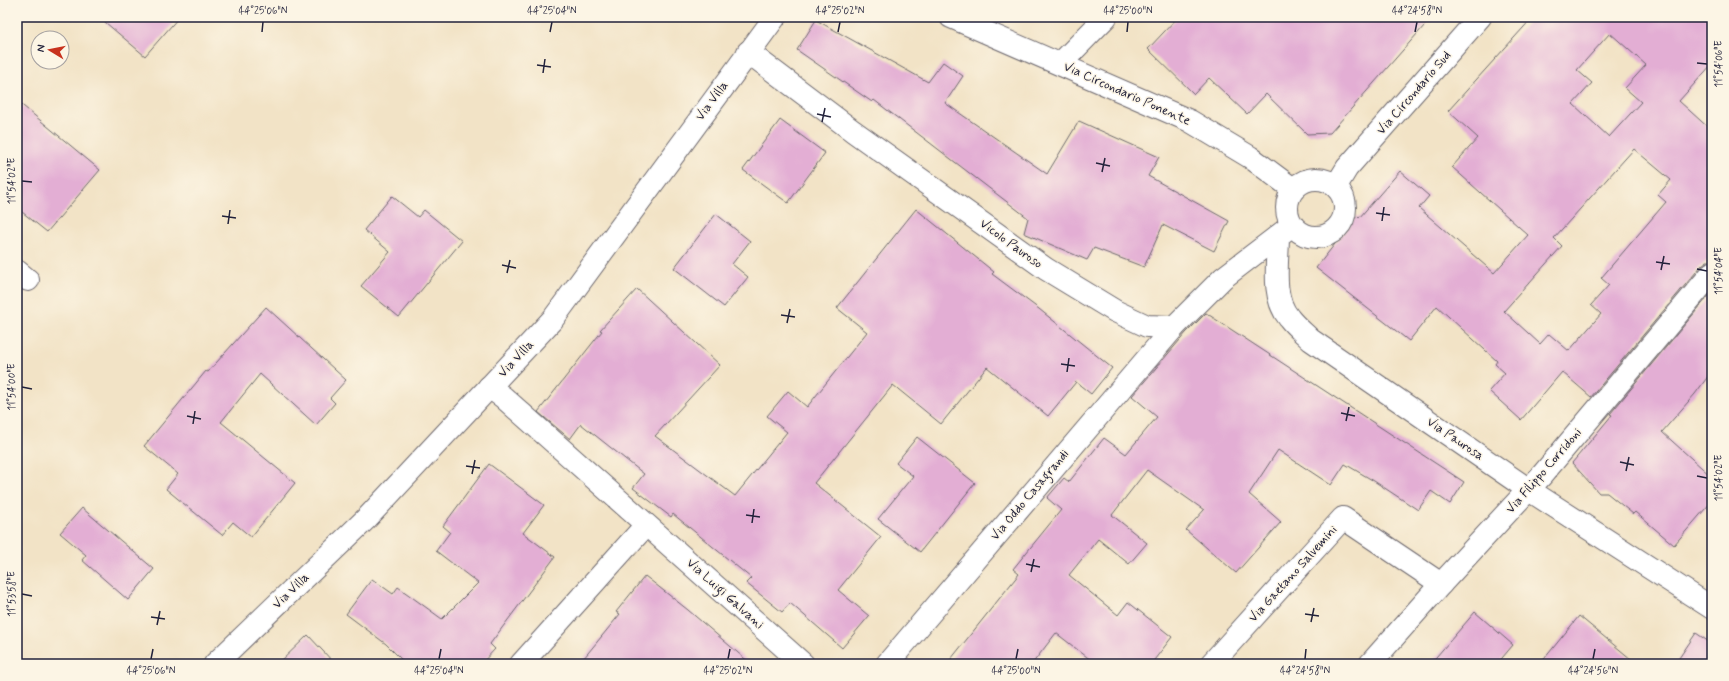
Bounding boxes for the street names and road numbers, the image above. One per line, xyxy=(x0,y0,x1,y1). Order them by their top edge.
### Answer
street label: Via Circondario Sud xyxy=(1373,48,1455,138)
street label: Via Circondario Ponente xyxy=(1061,58,1193,130)
street label: Via Villa xyxy=(692,78,732,124)
street label: Vicolo Pauroso xyxy=(976,215,1046,273)
street label: Via Villa xyxy=(494,336,538,381)
street label: Via Paurosa xyxy=(1423,414,1487,465)
street label: Via Filippo Corridoni xyxy=(1502,425,1586,517)
street label: Via Oddo Casagrandi xyxy=(987,446,1075,545)
street label: Via Gaetano Salvemini xyxy=(1245,522,1341,626)
street label: Via Luigi Galvani xyxy=(681,555,767,635)
street label: Via Villa xyxy=(269,569,313,613)

